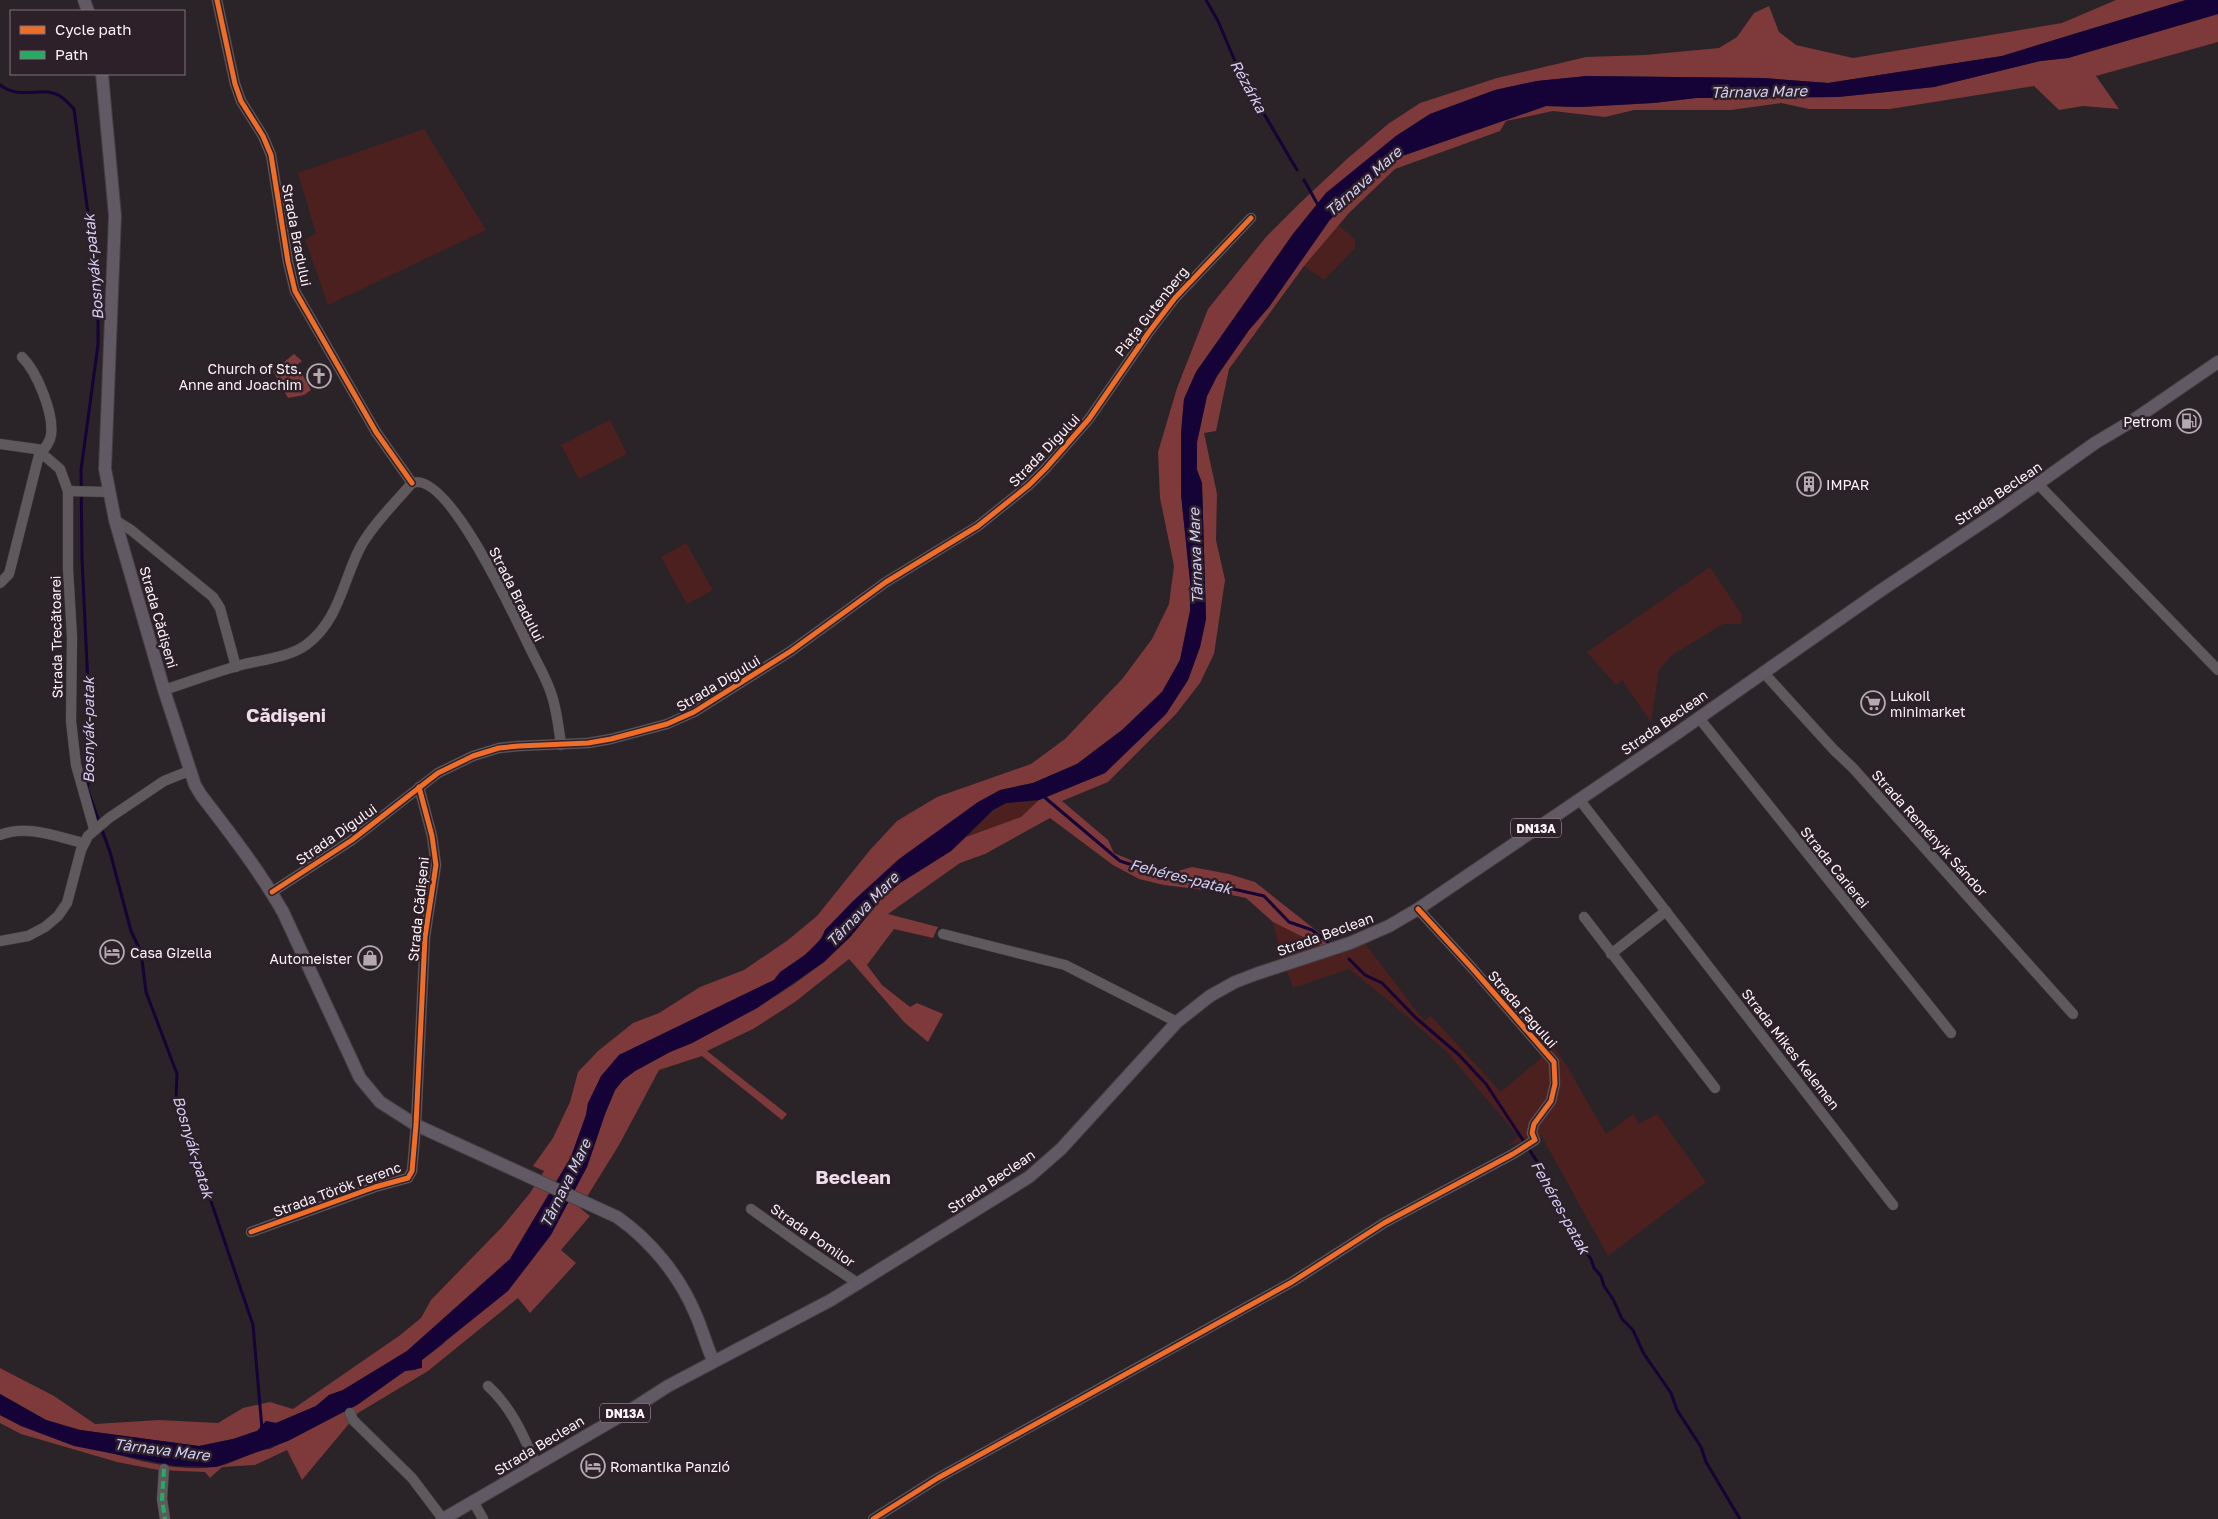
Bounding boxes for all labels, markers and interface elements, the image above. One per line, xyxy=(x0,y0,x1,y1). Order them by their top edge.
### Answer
legend xyxy=(10,10,185,75)
text: Cycle path xyxy=(55,20,131,38)
text: Path xyxy=(55,45,88,63)
water label: Rézárka xyxy=(1227,56,1271,116)
water label: Târnava Mare xyxy=(1711,81,1808,101)
water label: Târnava Mare xyxy=(1321,141,1406,220)
street label: Strada Bradului xyxy=(279,182,315,288)
water label: Bosnyák-patak xyxy=(79,212,108,321)
street label: Piața Gutenberg xyxy=(1111,263,1191,359)
place label: Church of Sts. Anne and Joachim xyxy=(179,360,302,393)
church icon: Church of Sts. Anne and Joachim xyxy=(306,363,332,389)
fuel station icon: Petrom xyxy=(2176,408,2202,434)
street label: Strada Digului xyxy=(1005,410,1083,490)
place label: Petrom xyxy=(2123,413,2172,430)
street label: Strada Beclean xyxy=(1951,458,2045,528)
building icon: IMPAR xyxy=(1796,471,1822,497)
place label: IMPAR xyxy=(1826,476,1869,493)
water label: Târnava Mare xyxy=(1184,506,1206,604)
street label: Strada Bradului xyxy=(486,544,548,644)
street label: Strada Cădișeni xyxy=(136,564,182,670)
street label: Strada Trecătoarei xyxy=(46,575,66,699)
street label: Strada Digului xyxy=(673,651,763,715)
water label: Bosnyák-patak xyxy=(79,675,98,783)
street label: Strada Beclean xyxy=(1617,686,1711,758)
place label: Lukoil minimarket xyxy=(1890,687,1966,720)
supermarket icon: Lukoil minimarket xyxy=(1860,690,1886,716)
district label: Cădișeni xyxy=(246,703,326,726)
street label: Strada Reményik Sándor xyxy=(1869,766,1992,900)
street label: Strada Digului xyxy=(292,800,380,868)
road number: DN13A xyxy=(1511,818,1561,838)
street label: Strada Carierei xyxy=(1797,823,1873,911)
water label: Fehéres-patak xyxy=(1128,855,1235,898)
street label: Strada Cădișeni xyxy=(404,856,432,962)
water label: Târnava Mare xyxy=(822,867,903,950)
street label: Strada Beclean xyxy=(1274,909,1376,959)
hotel icon: Casa Gizella xyxy=(99,939,125,965)
place label: Casa Gizella xyxy=(130,944,212,961)
shop icon: Automeister xyxy=(357,945,383,971)
place label: Automeister xyxy=(270,950,353,967)
street label: Strada Fagului xyxy=(1485,967,1561,1051)
street label: Strada Mikes Kelemen xyxy=(1738,985,1844,1113)
water label: Bosnyák-patak xyxy=(169,1093,219,1202)
water label: Târnava Mare xyxy=(536,1135,595,1230)
street label: Strada Beclean xyxy=(944,1146,1038,1216)
water label: Fehéres-patak xyxy=(1528,1157,1595,1258)
street label: Strada Török Ferenc xyxy=(271,1158,404,1220)
district label: Beclean xyxy=(815,1165,891,1188)
street label: Strada Pomilor xyxy=(767,1200,859,1271)
road number: DN13A xyxy=(600,1404,650,1422)
street label: Strada Beclean xyxy=(491,1412,587,1478)
water label: Târnava Mare xyxy=(113,1434,212,1464)
hotel icon: Romantika Panzió xyxy=(580,1453,606,1479)
place label: Romantika Panzió xyxy=(610,1458,730,1475)

